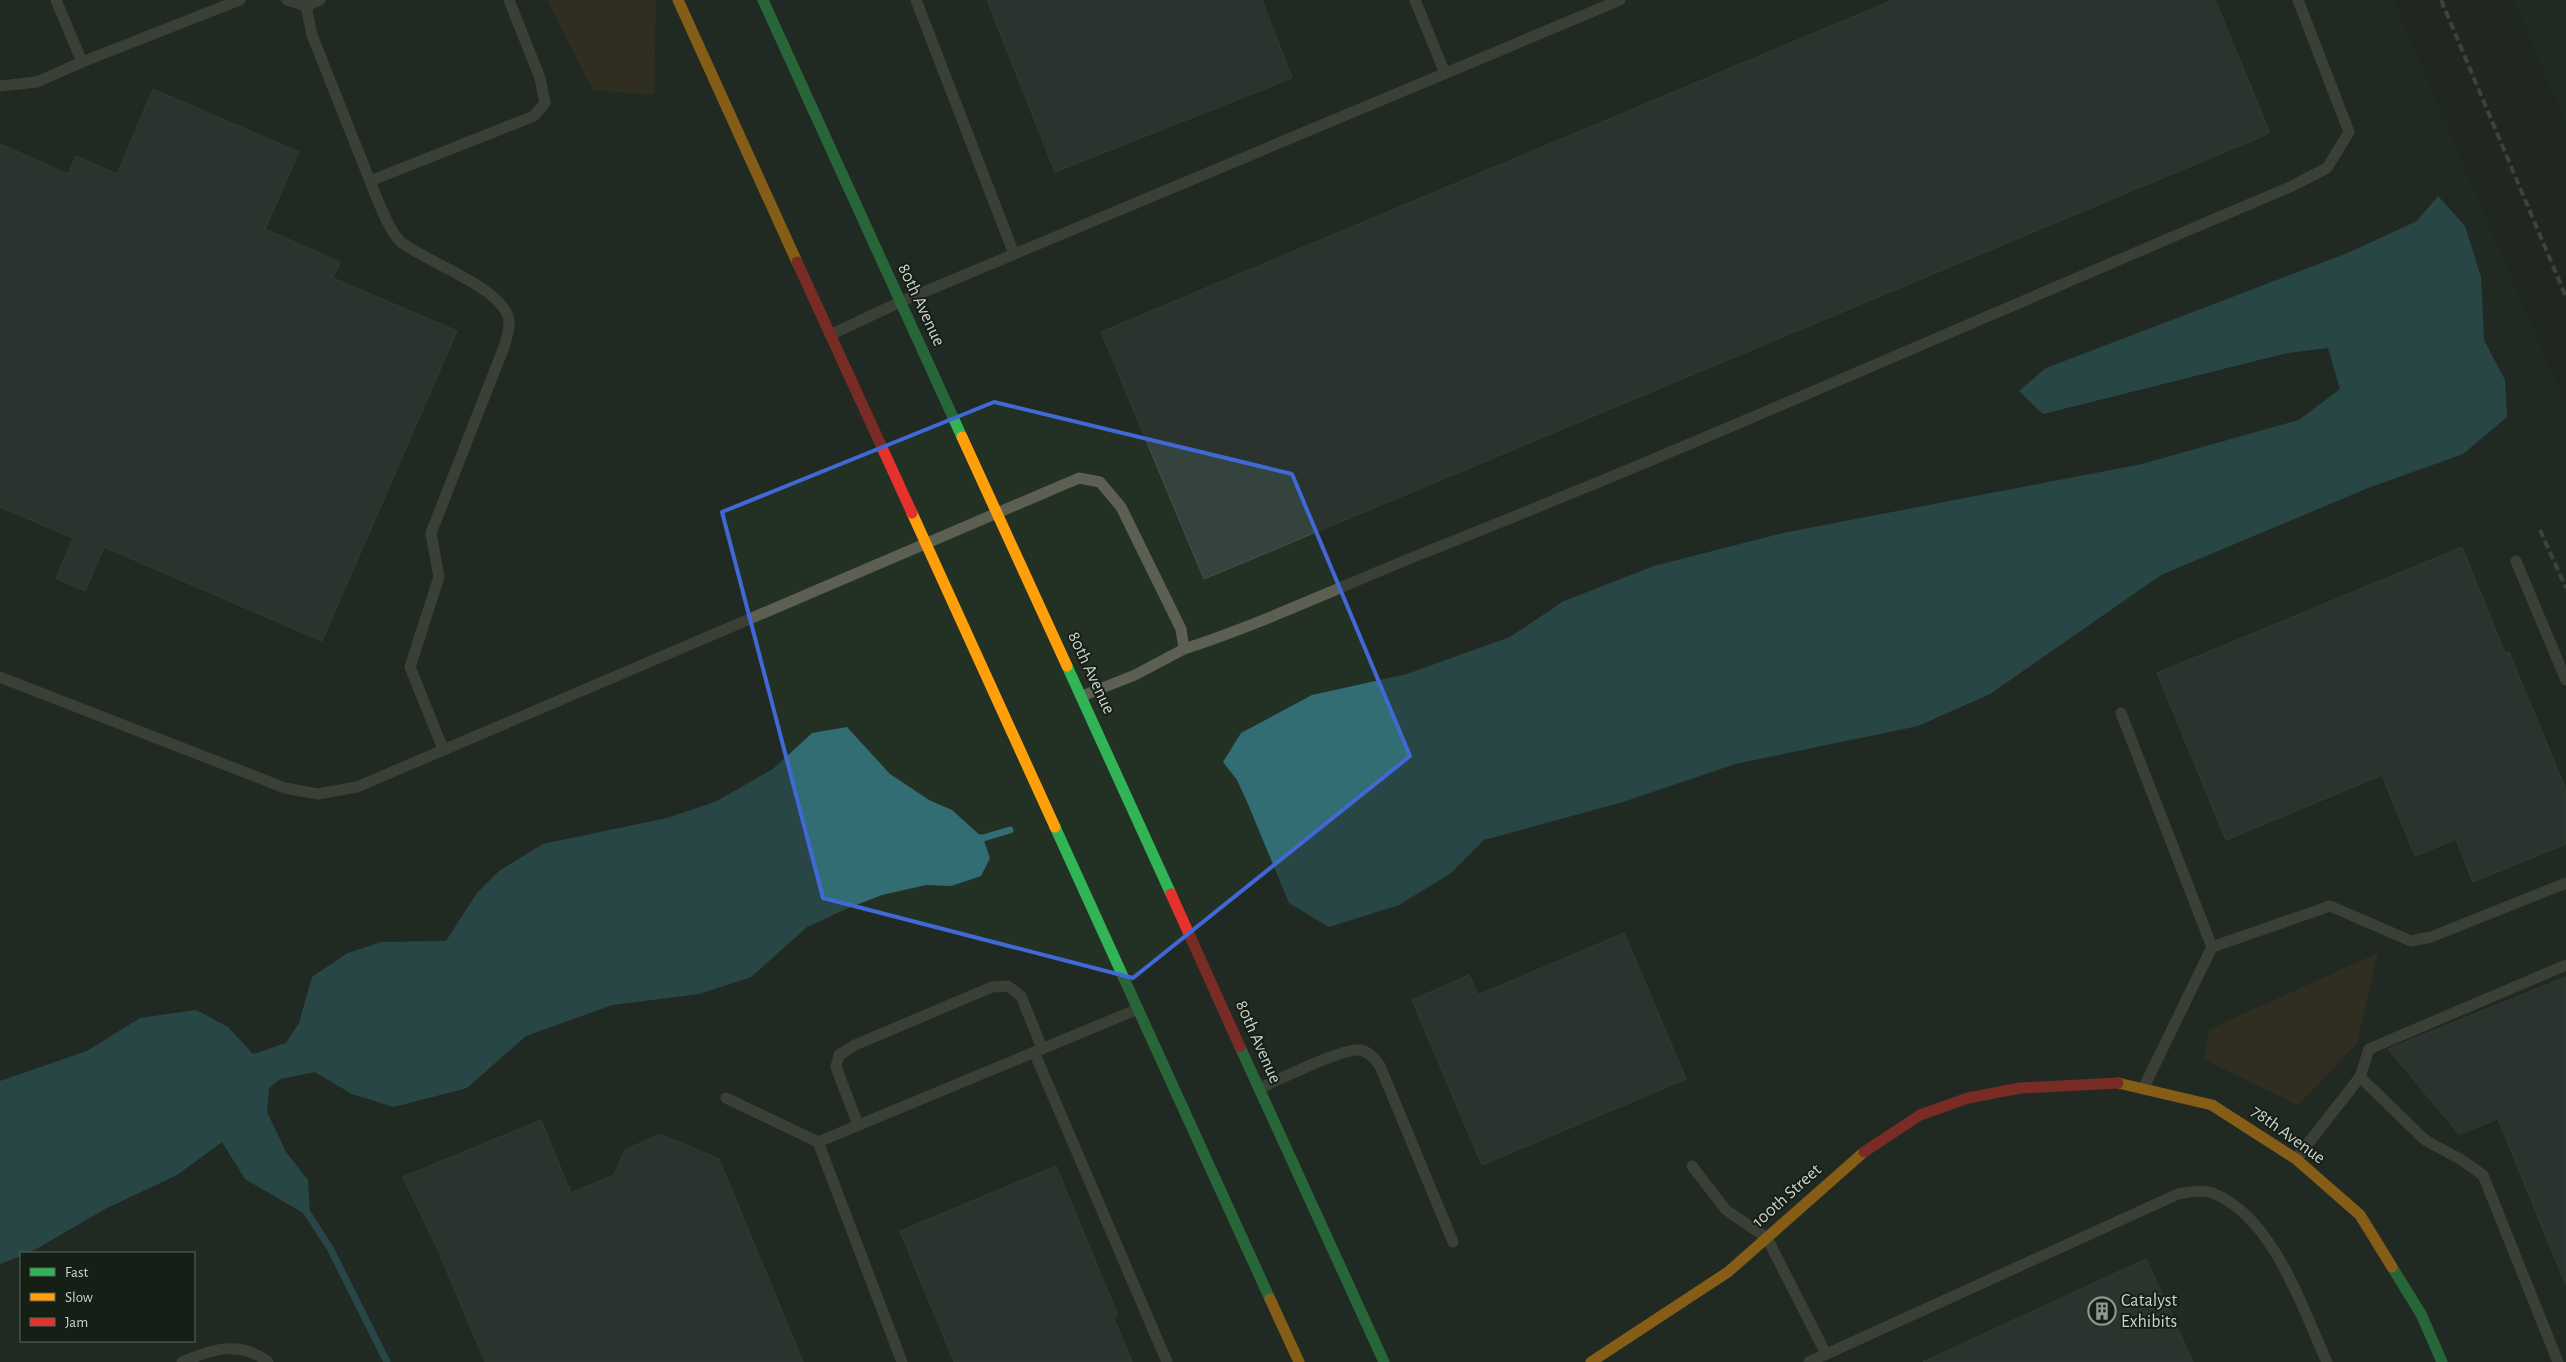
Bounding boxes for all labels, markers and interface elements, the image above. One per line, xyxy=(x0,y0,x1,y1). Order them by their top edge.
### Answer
street label: 80th Avenue xyxy=(894,261,948,349)
street label: 80th Avenue xyxy=(1064,629,1118,717)
street label: 80th Avenue xyxy=(1232,998,1284,1086)
street label: 78th Avenue xyxy=(2248,1102,2328,1168)
street label: 100th Street xyxy=(1749,1160,1825,1231)
legend xyxy=(20,1252,195,1342)
text: Fast xyxy=(65,1265,89,1280)
text: Slow xyxy=(65,1290,93,1305)
place label: Catalyst Exhibits xyxy=(2121,1292,2178,1331)
building icon: Catalyst Exhibits xyxy=(2087,1296,2117,1326)
text: Jam xyxy=(65,1315,88,1330)

